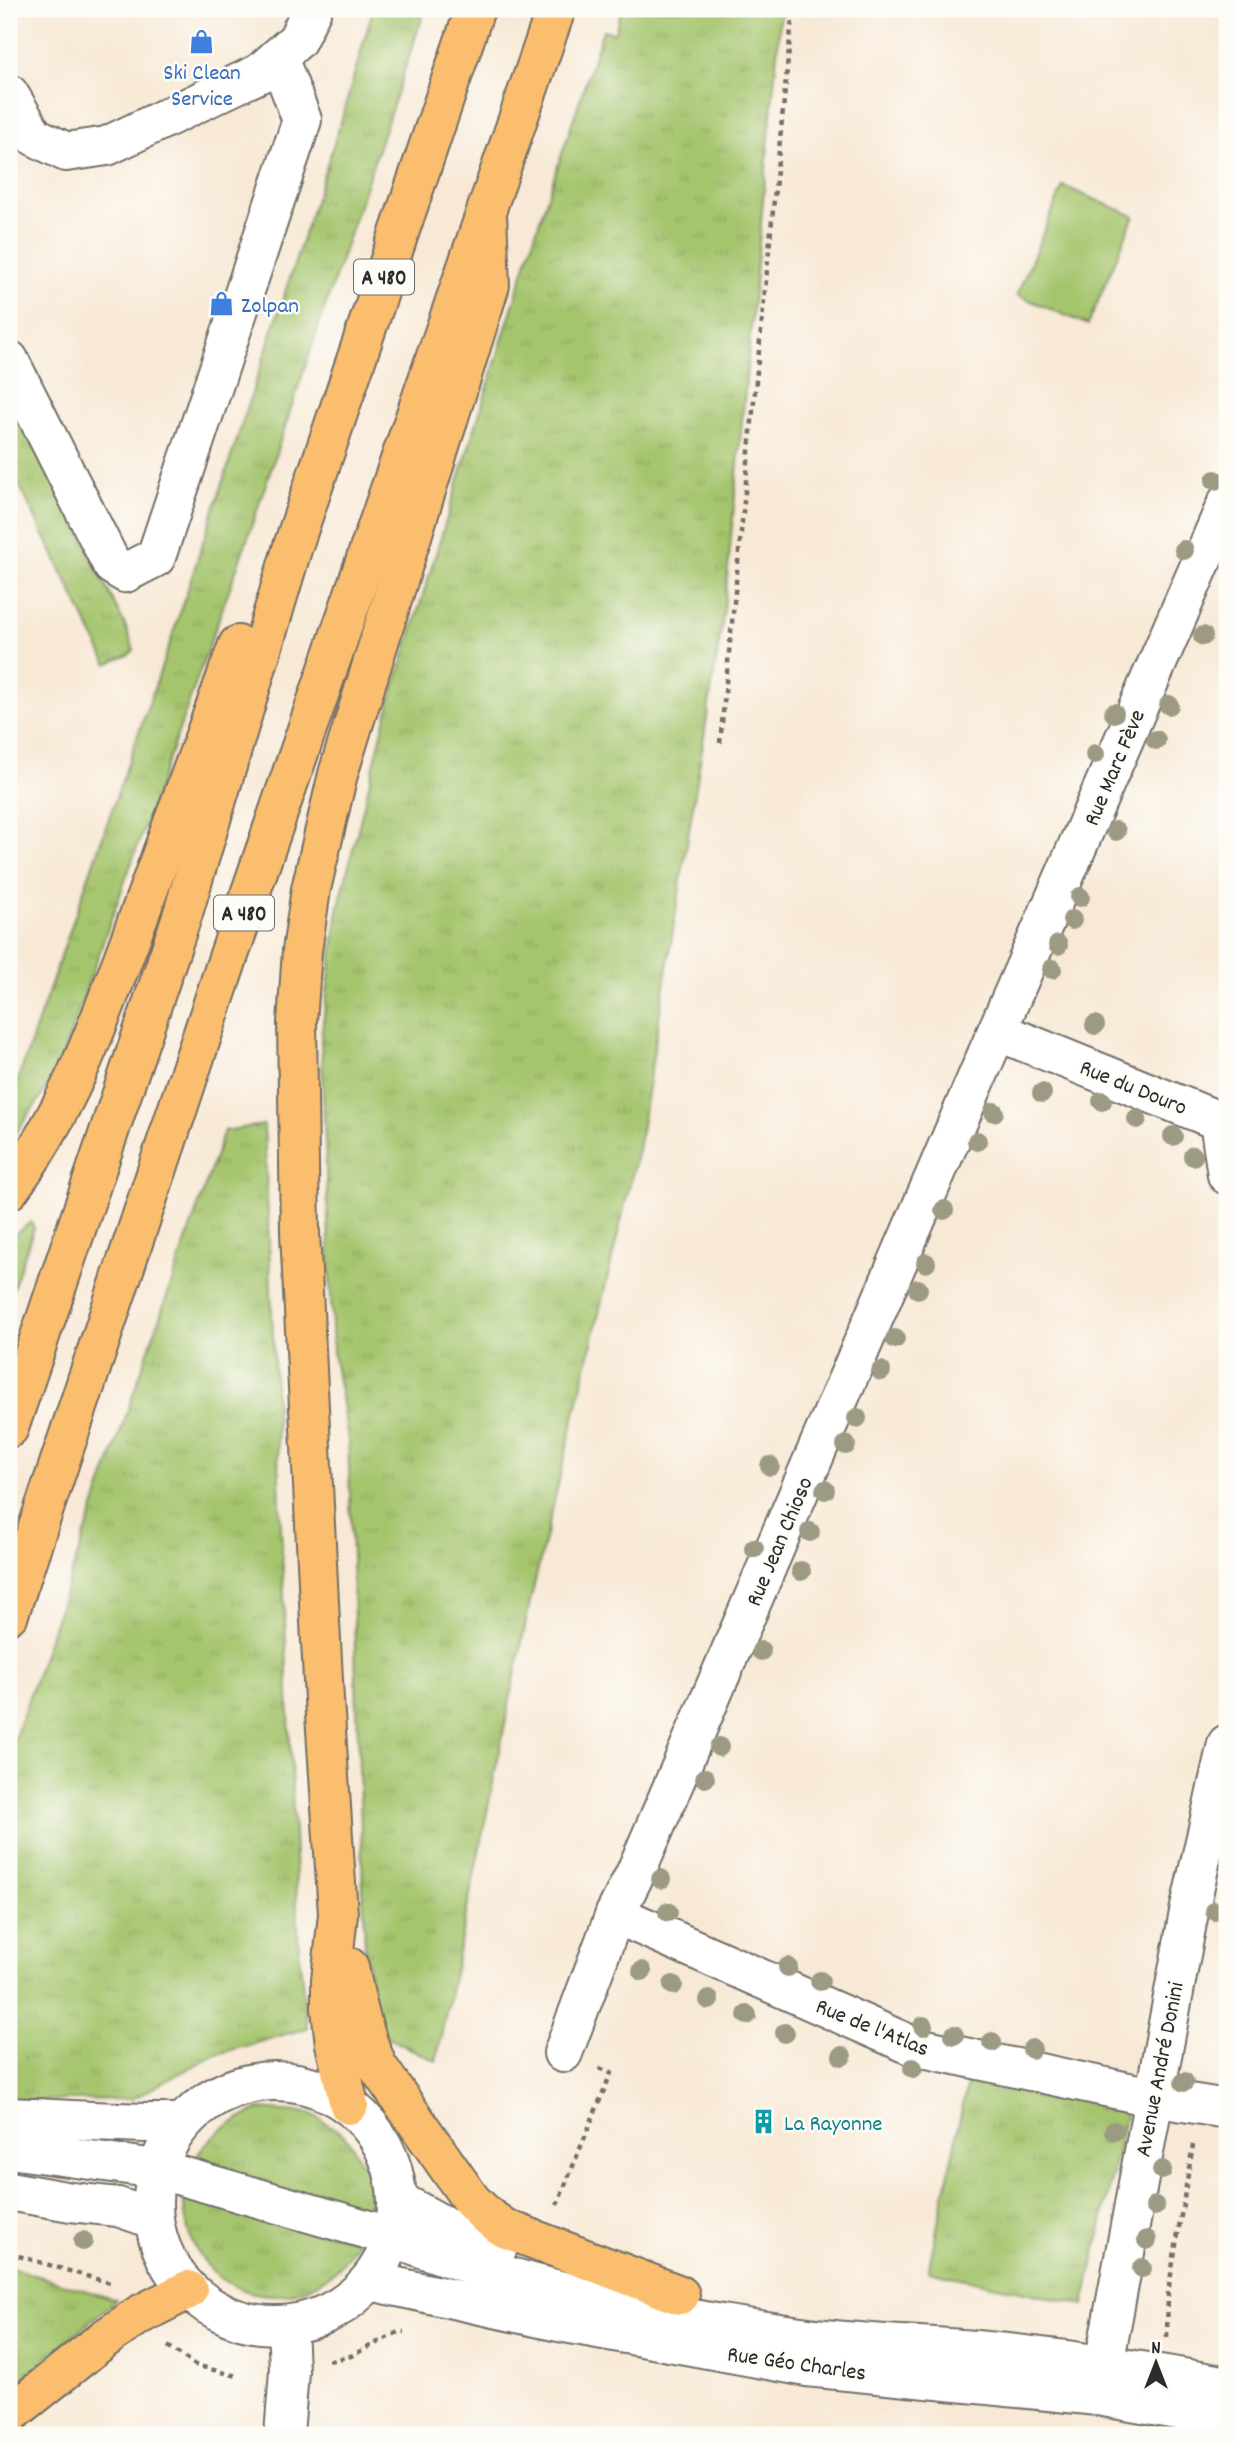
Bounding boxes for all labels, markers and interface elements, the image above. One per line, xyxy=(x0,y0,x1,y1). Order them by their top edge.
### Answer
shop icon: Ski Clean Service xyxy=(188,27,216,55)
place label: Ski Clean Service xyxy=(163,58,241,117)
road number: A 480 xyxy=(354,260,414,294)
shop icon: Zolpan xyxy=(207,290,235,318)
place label: Zolpan xyxy=(241,291,299,324)
street label: Rue Marc Fève xyxy=(1077,705,1156,832)
road number: A 480 xyxy=(214,895,274,930)
street label: Rue du Douro xyxy=(1074,1053,1191,1126)
street label: Rue Jean Chioso xyxy=(739,1472,823,1612)
street label: Avenue André Donini xyxy=(1128,1979,1195,2160)
street label: Rue de l'Atlas xyxy=(810,1992,933,2067)
building icon: La Rayonne xyxy=(750,2108,778,2136)
place label: La Rayonne xyxy=(784,2109,882,2142)
north arrow xyxy=(1120,2328,1190,2398)
text: N xyxy=(1151,2336,1161,2363)
street label: Rue Géo Charles xyxy=(725,2339,868,2392)

